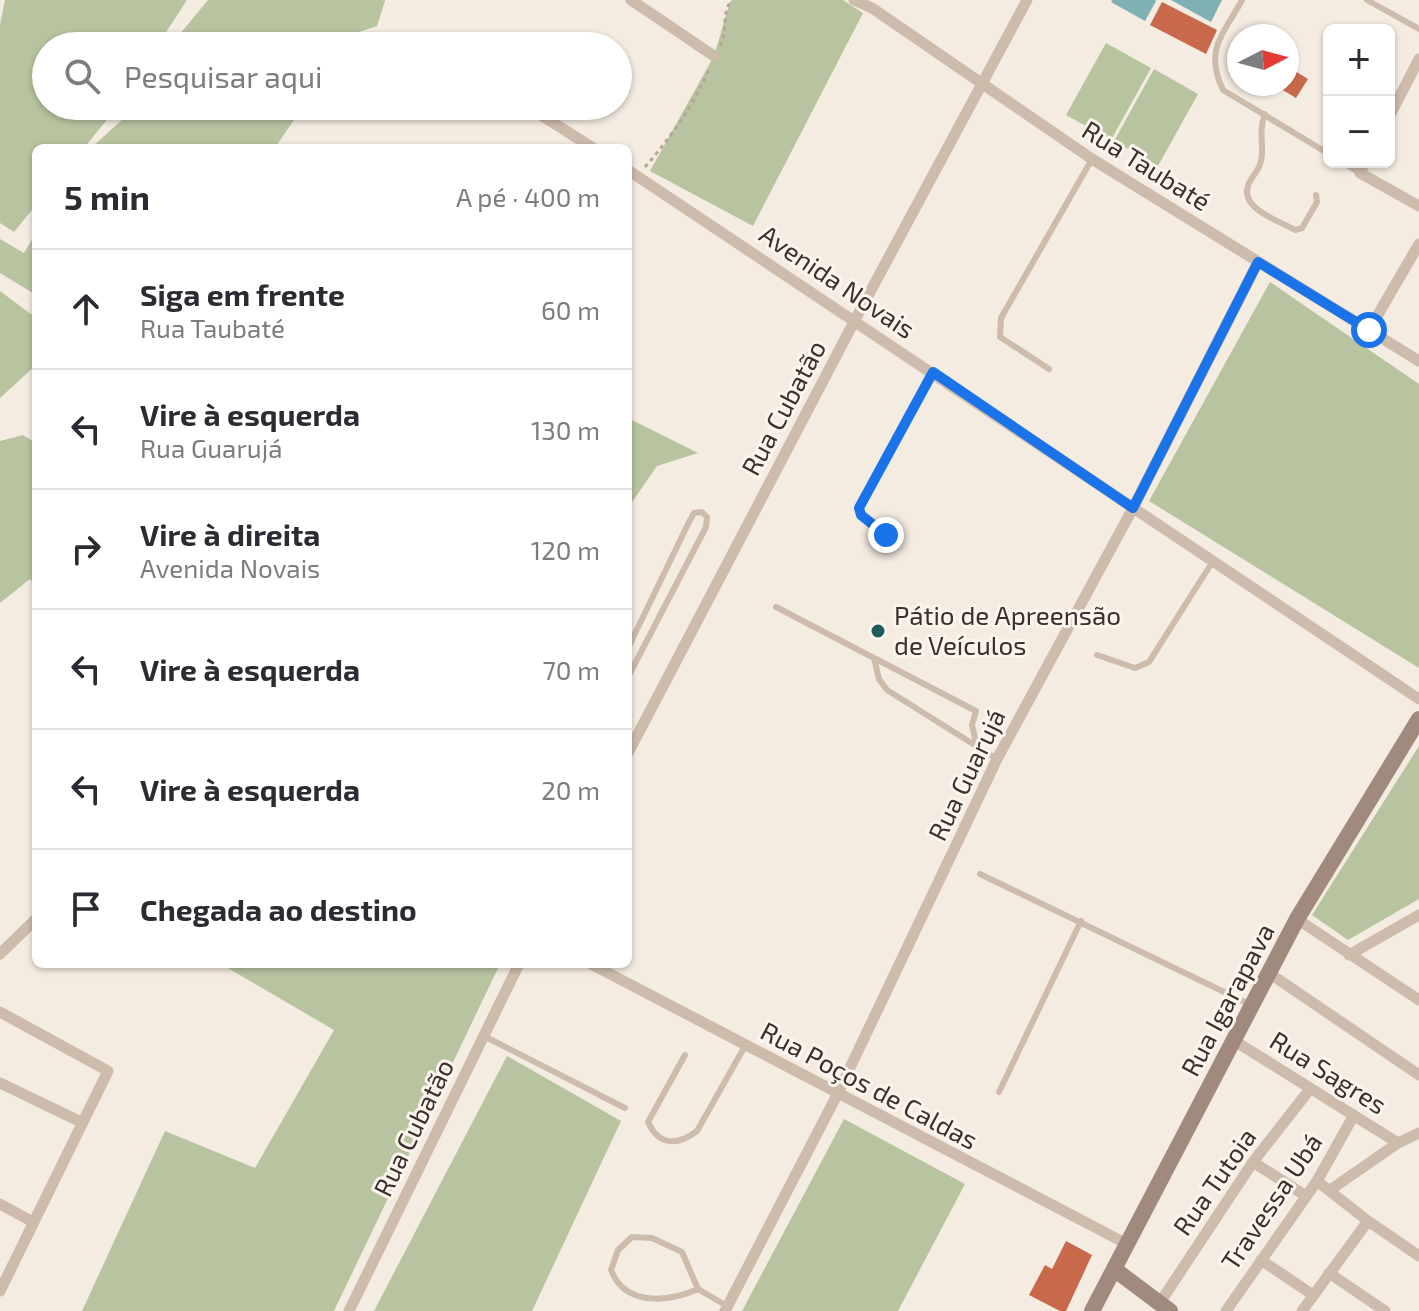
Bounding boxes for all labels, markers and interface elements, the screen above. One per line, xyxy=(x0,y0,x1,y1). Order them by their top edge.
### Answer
north arrow xyxy=(1227,24,1299,96)
map controls xyxy=(1323,24,1395,168)
button: + xyxy=(1323,24,1395,96)
search box xyxy=(32,32,632,120)
icon: search xyxy=(60,54,104,98)
text: Pesquisar aqui xyxy=(124,58,322,94)
button: − xyxy=(1323,96,1395,168)
street label: Rua Taubaté xyxy=(1077,113,1217,216)
text: 5 min xyxy=(64,176,150,217)
text: A pé · 400 m xyxy=(456,181,600,212)
street label: Avenida Novais xyxy=(754,217,921,344)
text: Siga em frente xyxy=(140,276,345,312)
icon: ahead xyxy=(64,287,108,331)
text: 60 m xyxy=(541,294,600,325)
text: Rua Taubaté xyxy=(140,312,285,343)
route start xyxy=(1351,312,1387,348)
street label: Rua Cubatão xyxy=(734,334,831,480)
text: Vire à esquerda xyxy=(140,396,360,432)
icon: left xyxy=(64,407,108,451)
text: 130 m xyxy=(531,414,600,445)
text: Rua Guarujá xyxy=(140,432,282,463)
text: Vire à direita xyxy=(140,516,320,552)
route end xyxy=(868,517,904,553)
icon: right xyxy=(64,527,108,571)
text: 120 m xyxy=(531,534,600,565)
text: Avenida Novais xyxy=(140,552,320,583)
place label: Pátio de Apreensão de Veículos xyxy=(894,599,1121,660)
marker: Pátio de Apreensão de Veículos xyxy=(869,622,887,640)
icon: left xyxy=(64,647,108,691)
text: Vire à esquerda xyxy=(140,651,360,687)
text: 70 m xyxy=(542,654,600,685)
street label: Rua Guarujá xyxy=(921,704,1011,845)
icon: left xyxy=(64,767,108,811)
text: Vire à esquerda xyxy=(140,771,360,807)
text: 20 m xyxy=(541,774,600,805)
icon: arrive xyxy=(64,887,108,931)
text: Chegada ao destino xyxy=(140,891,417,927)
street label: Rua Igarapava xyxy=(1173,918,1280,1081)
street label: Rua Poços de Caldas xyxy=(755,1014,983,1157)
street label: Rua Sagres xyxy=(1265,1024,1393,1120)
street label: Rua Cubatão xyxy=(366,1054,459,1201)
street label: Rua Tutoia xyxy=(1166,1122,1262,1241)
street label: Travessa Ubá xyxy=(1214,1127,1328,1275)

